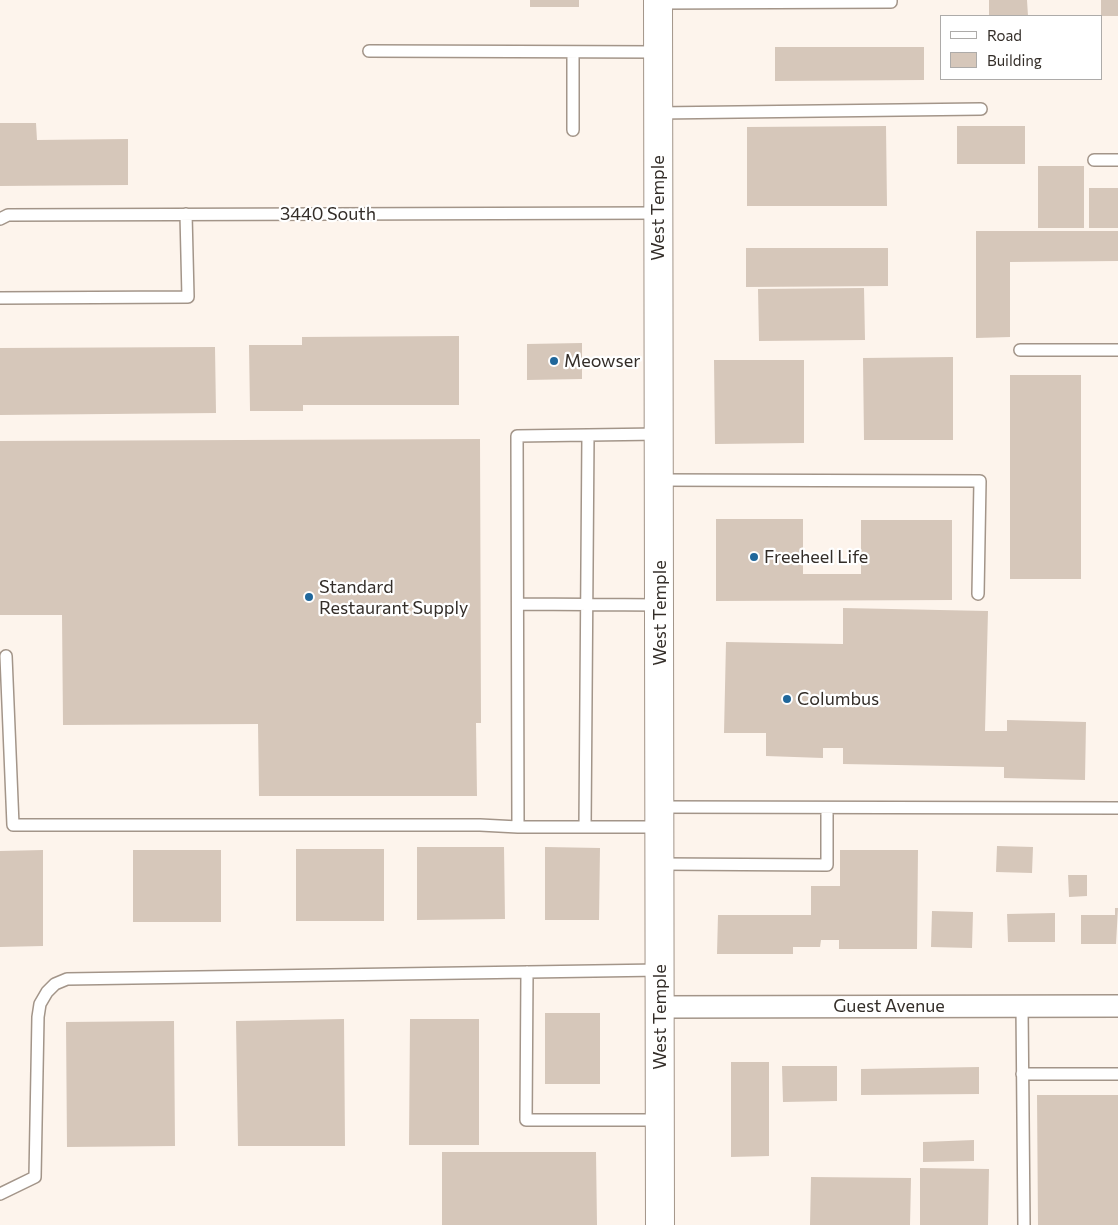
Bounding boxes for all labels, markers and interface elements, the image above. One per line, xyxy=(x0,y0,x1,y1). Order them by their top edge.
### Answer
legend xyxy=(940,15,1103,80)
text: Road xyxy=(987,26,1022,44)
text: Building xyxy=(987,51,1042,69)
street label: West Temple xyxy=(647,155,669,261)
street label: 3440 South xyxy=(280,203,376,225)
place label: Meowser xyxy=(564,350,640,372)
marker: Meowser xyxy=(548,355,560,367)
place label: Freeheel Life xyxy=(764,546,868,568)
marker: Freeheel Life xyxy=(748,551,760,563)
street label: West Temple xyxy=(649,560,671,666)
place label: Standard Restaurant Supply xyxy=(319,576,468,618)
marker: Standard Restaurant Supply xyxy=(303,591,315,603)
place label: Columbus xyxy=(797,688,879,710)
marker: Columbus xyxy=(781,693,793,705)
street label: West Temple xyxy=(649,964,671,1070)
street label: Guest Avenue xyxy=(833,995,945,1017)

